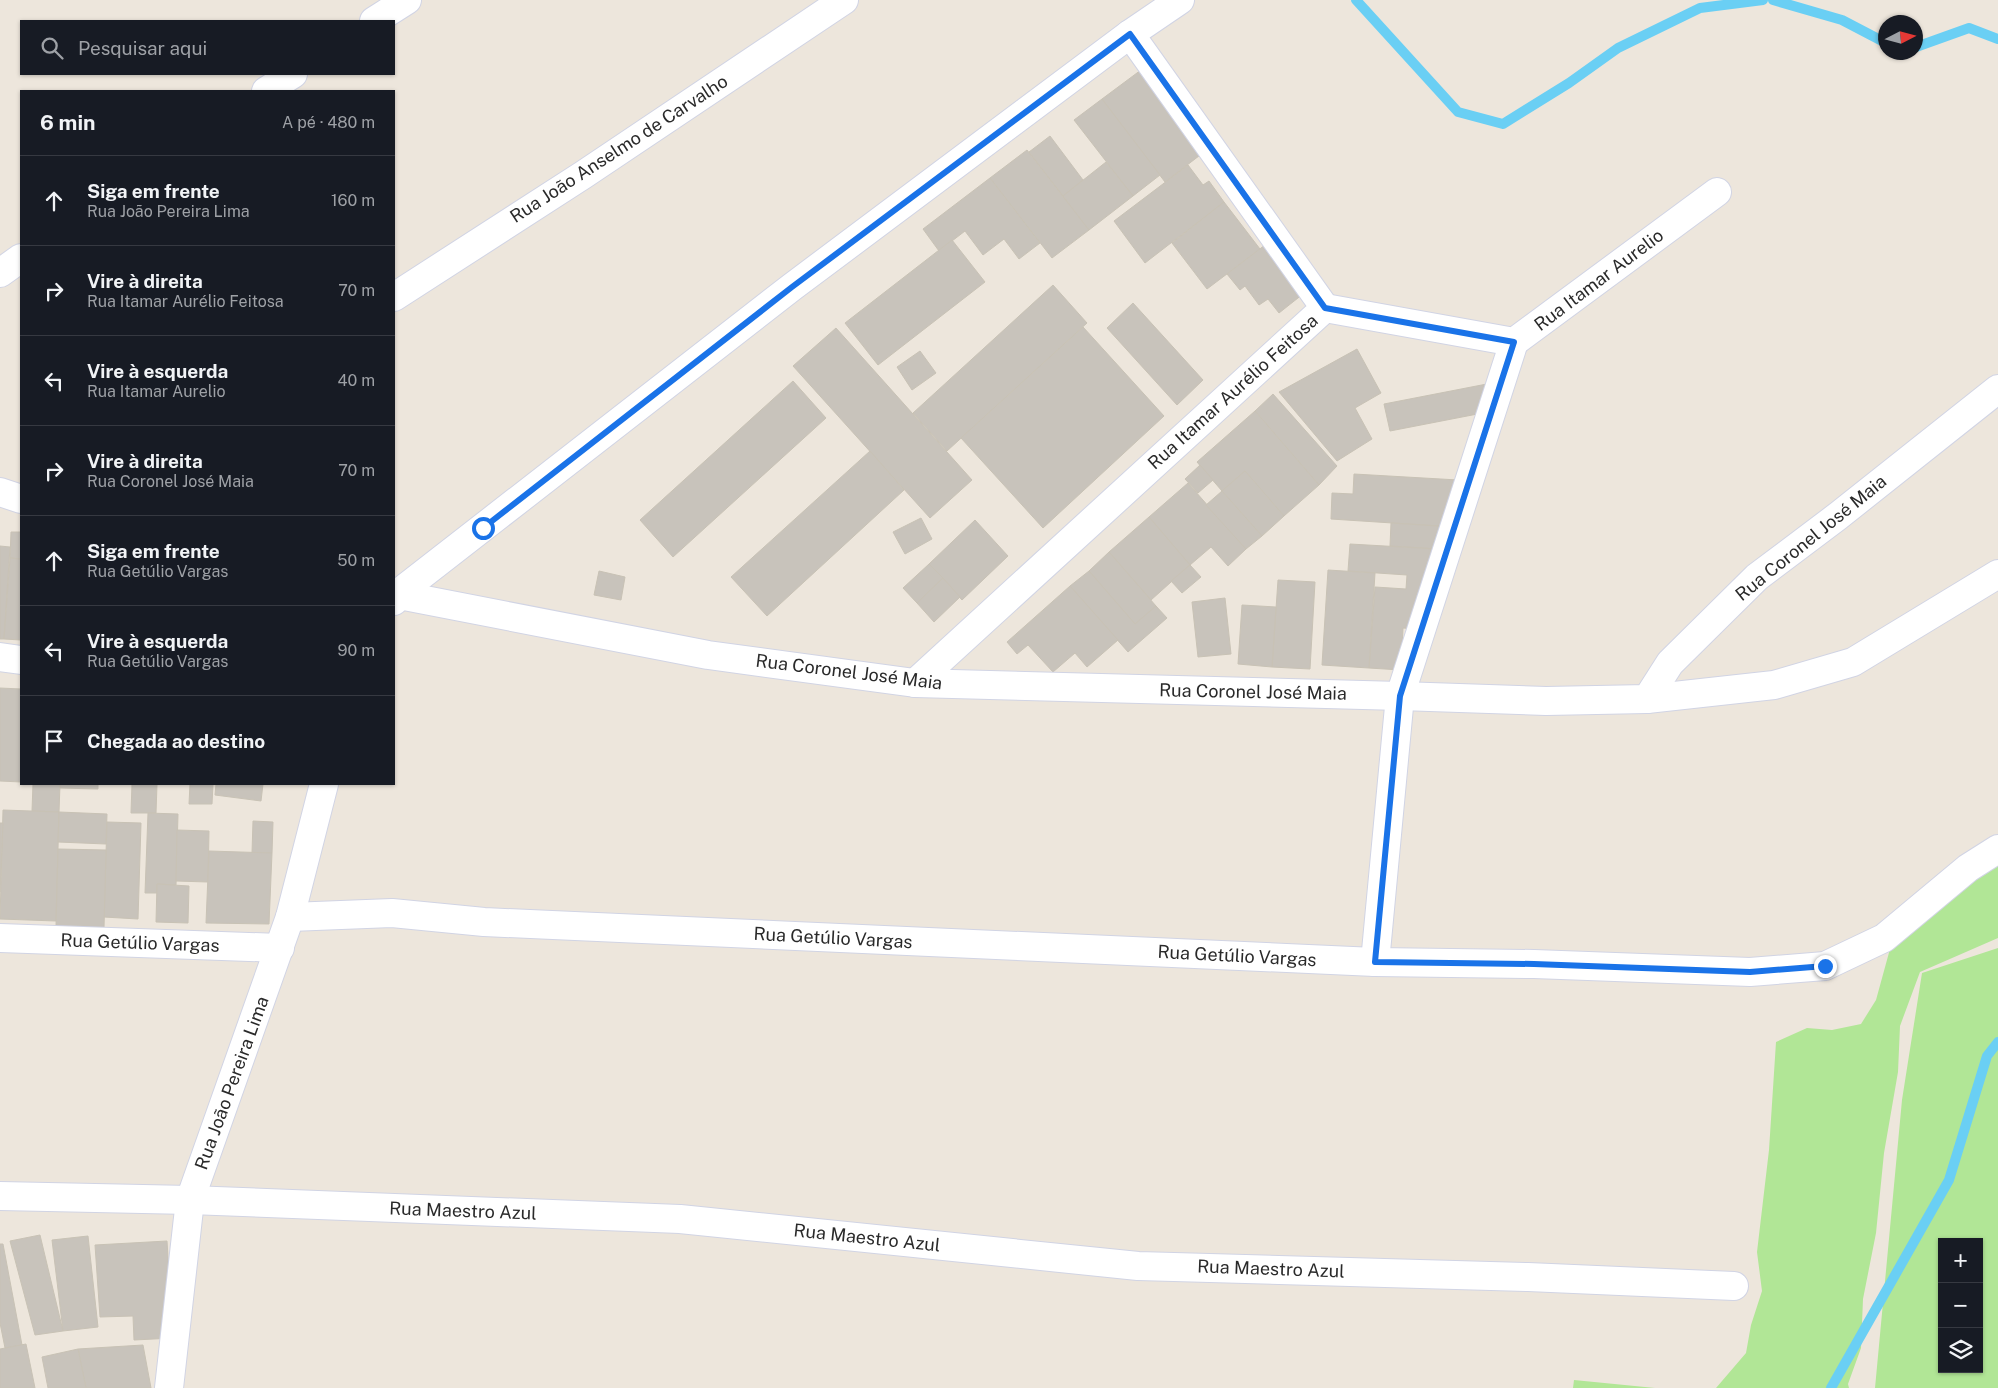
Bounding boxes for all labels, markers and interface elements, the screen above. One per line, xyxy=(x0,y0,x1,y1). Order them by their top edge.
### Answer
north arrow xyxy=(1878,15,1923,60)
search box xyxy=(20,20,395,75)
icon: search xyxy=(38,34,66,62)
text: Pesquisar aqui xyxy=(78,37,207,59)
street label: Rua João Anselmo de Carvalho xyxy=(506,70,731,227)
text: 6 min xyxy=(40,110,96,135)
text: A pé · 480 m xyxy=(282,113,375,132)
text: Siga em frente xyxy=(87,180,220,202)
icon: ahead xyxy=(40,187,68,215)
text: 160 m xyxy=(331,191,375,210)
text: Rua João Pereira Lima xyxy=(87,202,250,221)
street label: Rua Itamar Aurelio xyxy=(1530,224,1667,335)
text: Vire à direita xyxy=(87,270,203,292)
icon: right xyxy=(40,277,68,305)
text: 70 m xyxy=(338,281,375,300)
text: Rua Itamar Aurélio Feitosa xyxy=(87,292,284,311)
street label: Rua Itamar Aurélio Feitosa xyxy=(1143,310,1322,473)
text: Vire à esquerda xyxy=(87,360,228,382)
icon: left xyxy=(40,367,68,395)
text: 40 m xyxy=(337,371,375,390)
text: Rua Itamar Aurelio xyxy=(87,382,226,401)
text: Vire à direita xyxy=(87,450,203,472)
icon: right xyxy=(40,457,68,485)
text: 70 m xyxy=(338,461,375,480)
street label: Rua Coronel José Maia xyxy=(1731,470,1890,605)
text: Rua Coronel José Maia xyxy=(87,472,254,491)
route start xyxy=(472,517,495,540)
text: Siga em frente xyxy=(87,540,220,562)
icon: ahead xyxy=(40,547,68,575)
text: 50 m xyxy=(337,551,375,570)
text: Rua Getúlio Vargas xyxy=(87,562,228,581)
text: Vire à esquerda xyxy=(87,630,228,652)
icon: left xyxy=(40,637,68,665)
text: 90 m xyxy=(338,641,375,660)
street label: Rua Coronel José Maia xyxy=(755,650,944,693)
text: Rua Getúlio Vargas xyxy=(87,652,228,671)
street label: Rua Coronel José Maia xyxy=(1159,679,1347,704)
icon: arrive xyxy=(40,727,68,755)
text: Chegada ao destino xyxy=(87,730,265,752)
street label: Rua Getúlio Vargas xyxy=(753,923,913,952)
street label: Rua Getúlio Vargas xyxy=(60,929,220,956)
street label: Rua Getúlio Vargas xyxy=(1157,941,1317,970)
route end xyxy=(1814,955,1837,978)
street label: Rua João Pereira Lima xyxy=(190,993,273,1172)
street label: Rua Maestro Azul xyxy=(389,1197,537,1224)
street label: Rua Maestro Azul xyxy=(793,1219,941,1256)
map controls xyxy=(1938,1238,1983,1373)
button: + xyxy=(1938,1238,1983,1283)
street label: Rua Maestro Azul xyxy=(1197,1255,1345,1282)
button: − xyxy=(1938,1283,1983,1328)
button: layers xyxy=(1938,1328,1983,1373)

